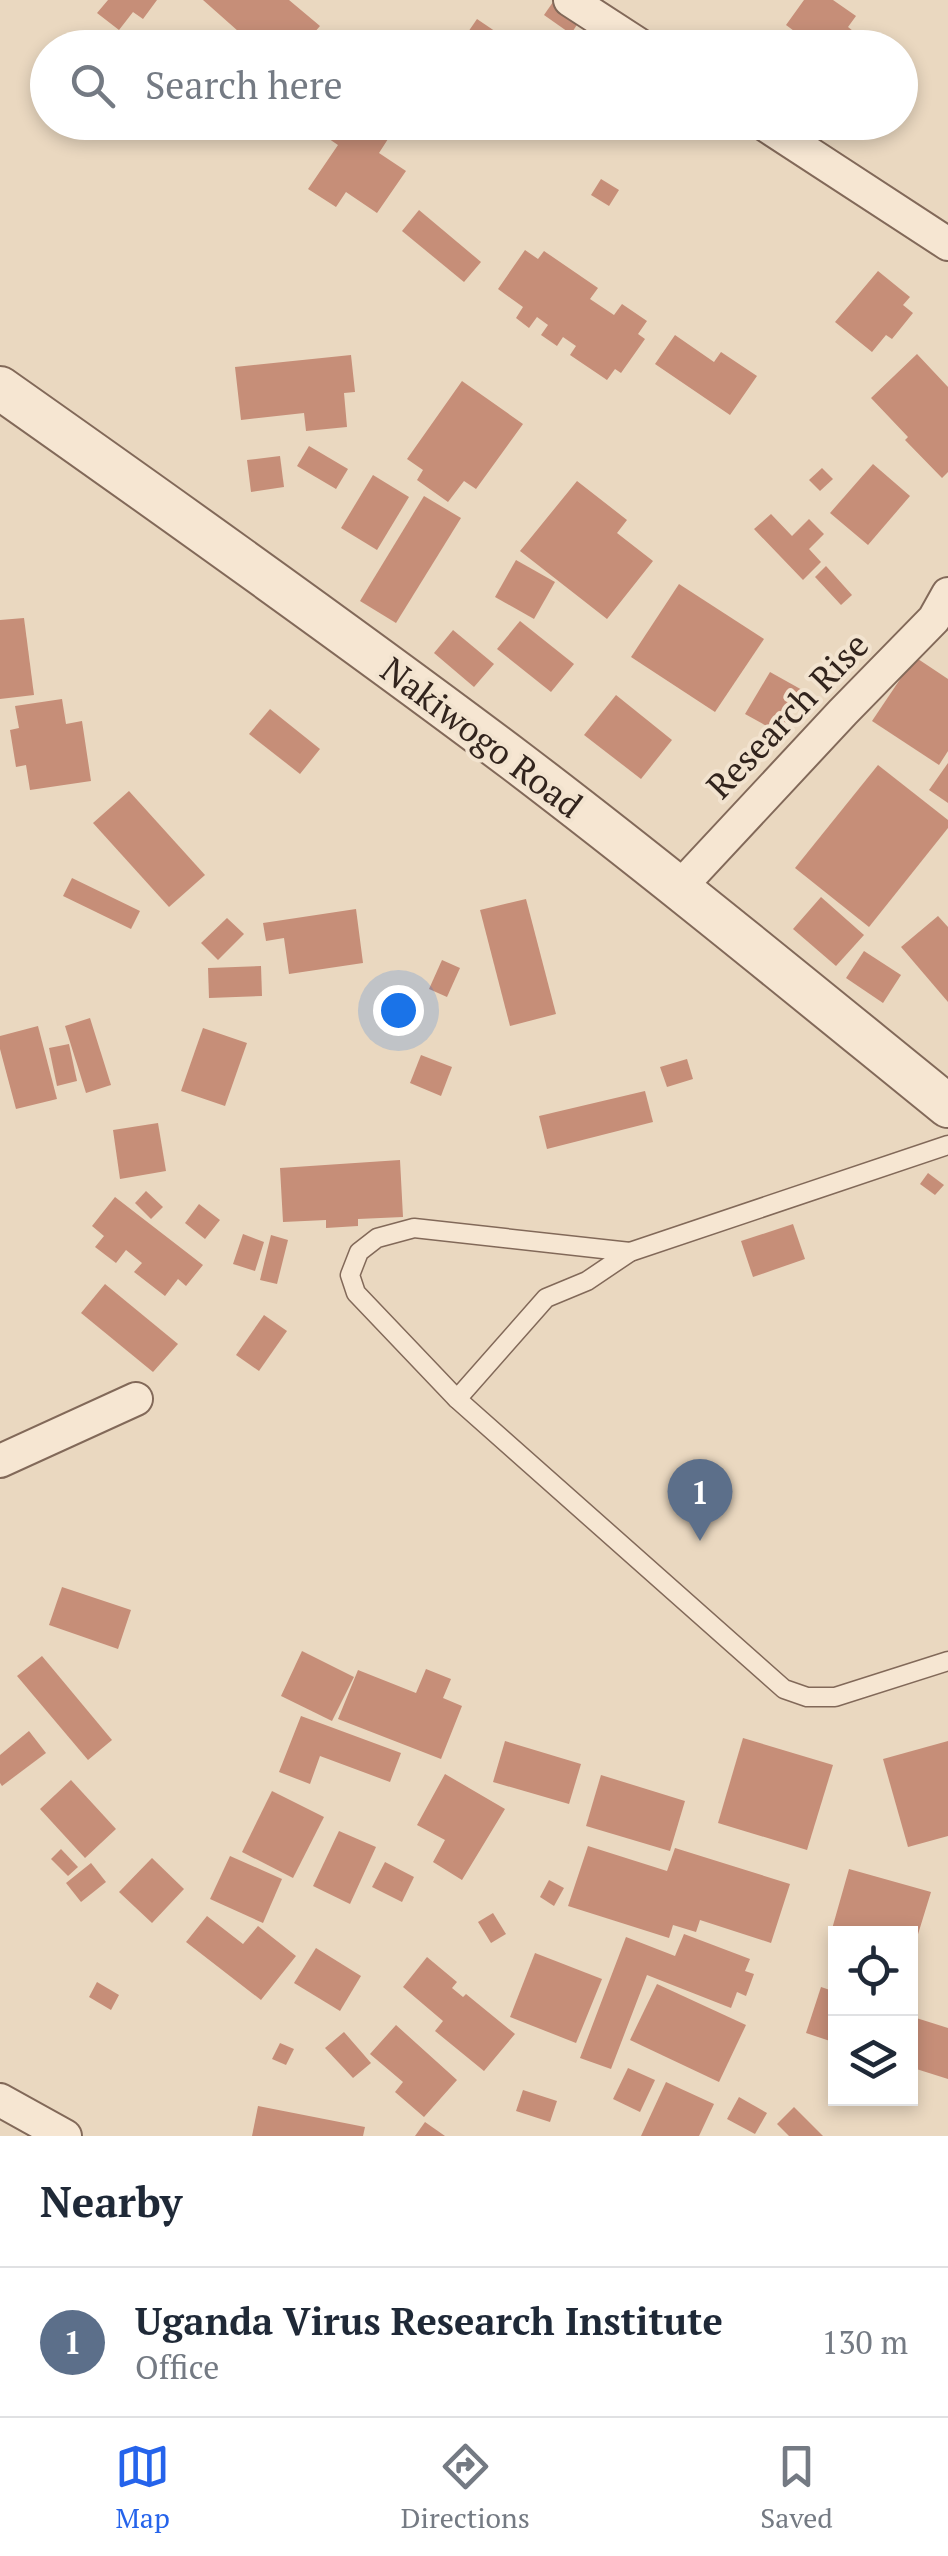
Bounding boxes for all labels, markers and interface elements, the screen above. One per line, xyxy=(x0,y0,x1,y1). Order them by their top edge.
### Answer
search box xyxy=(30,30,918,140)
icon: search xyxy=(65,58,120,113)
text: Search here xyxy=(145,60,343,110)
street label: Research Rise xyxy=(696,622,878,808)
street label: Nakiwogo Road xyxy=(372,646,592,828)
your location xyxy=(373,985,424,1036)
pin: 1 xyxy=(668,1458,732,1541)
map controls xyxy=(828,1926,918,2106)
button: locate xyxy=(828,1926,918,2016)
button: layers xyxy=(828,2016,918,2106)
text: Nearby xyxy=(40,2173,182,2229)
text: Uganda Virus Research Institute xyxy=(135,2296,723,2346)
text: 1 xyxy=(63,2321,82,2363)
text: 130 m xyxy=(821,2321,908,2363)
text: Office xyxy=(135,2346,219,2388)
tab: Map xyxy=(115,2439,170,2536)
tab: Directions xyxy=(401,2439,530,2536)
tab: Saved xyxy=(760,2439,833,2536)

